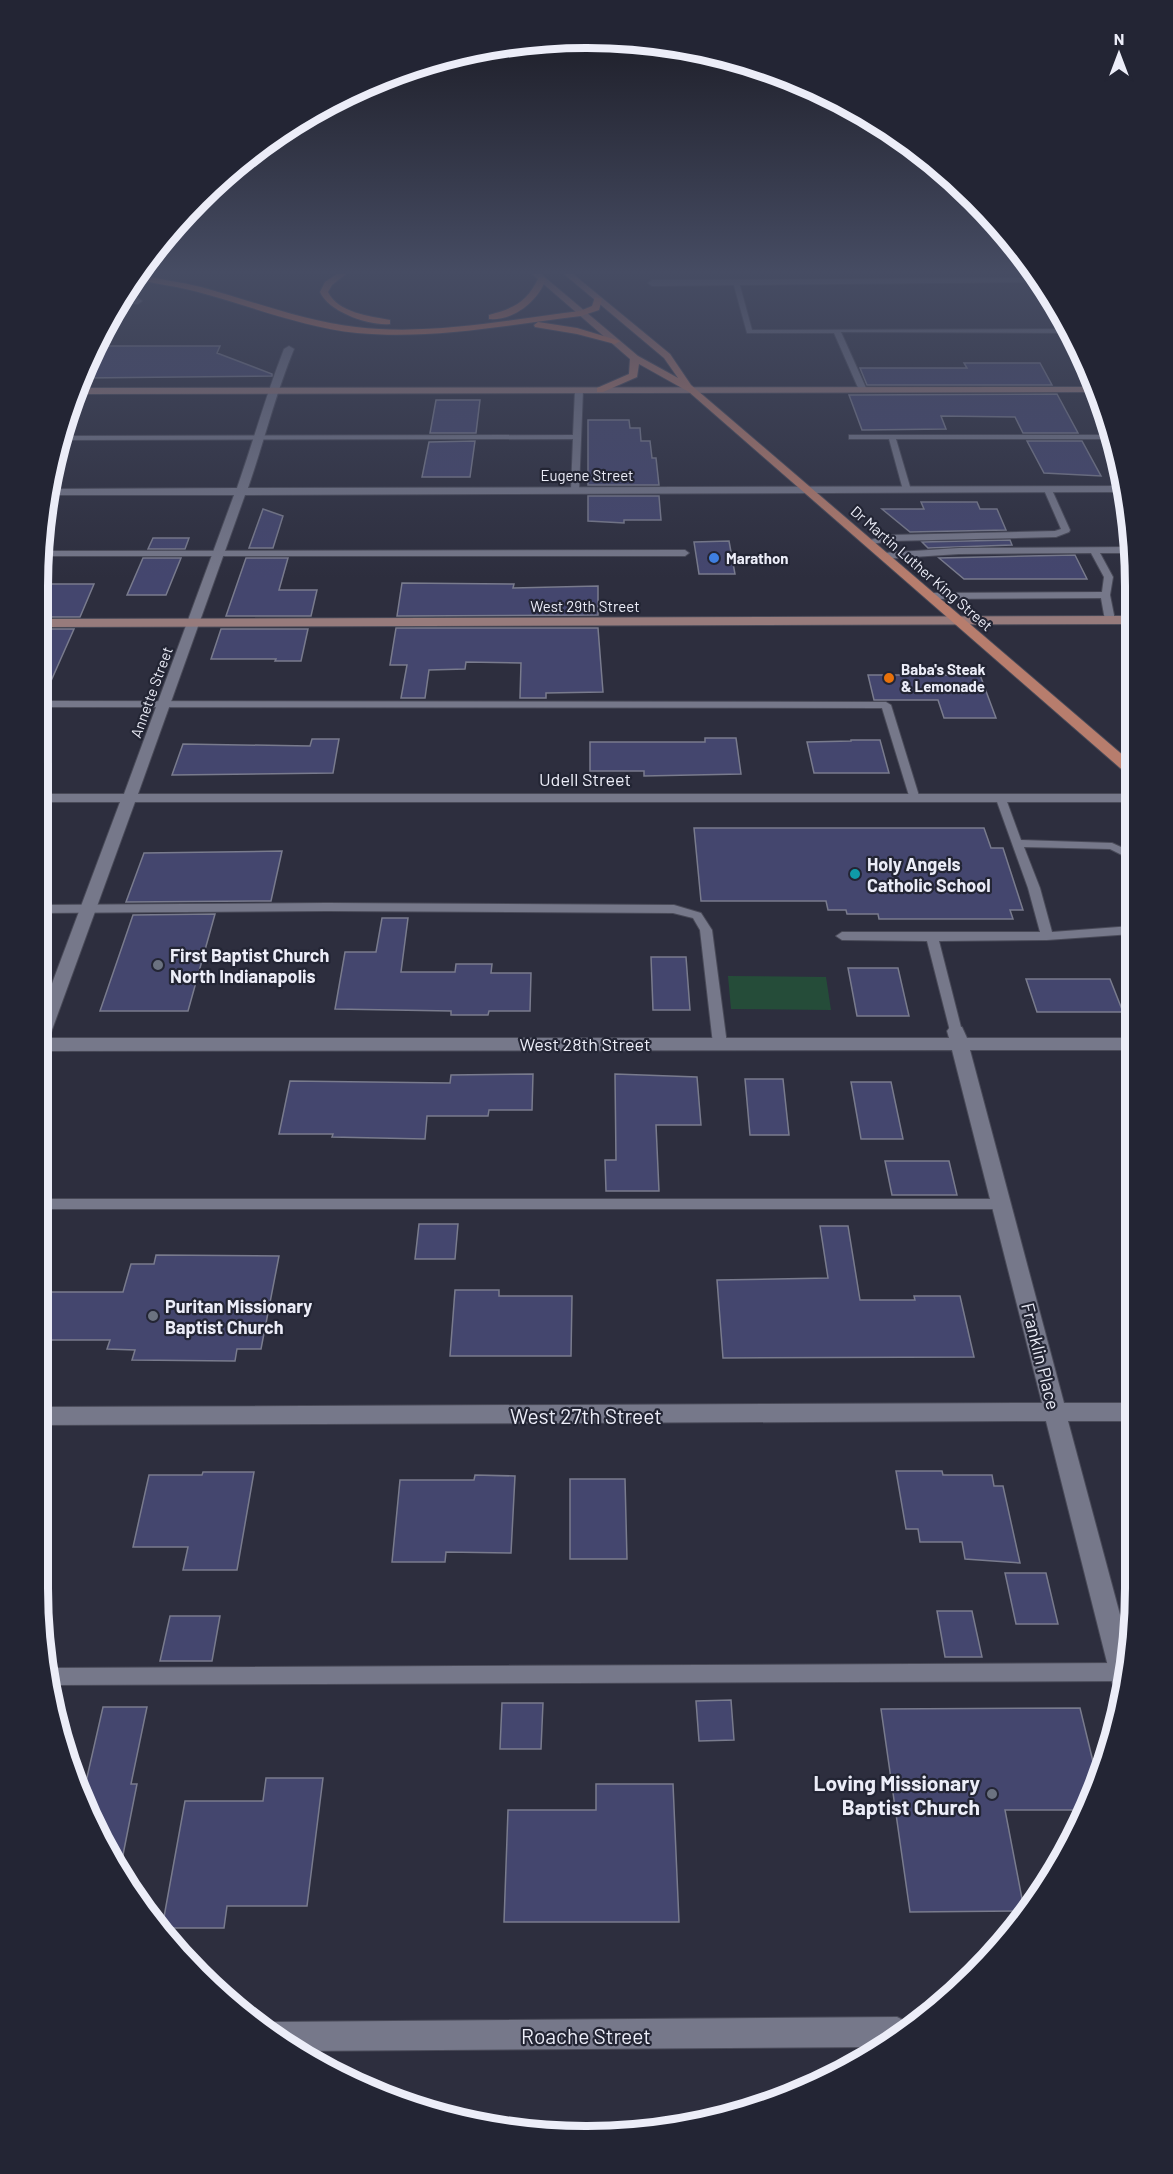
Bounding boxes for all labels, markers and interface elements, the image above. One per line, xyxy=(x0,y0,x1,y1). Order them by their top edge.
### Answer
north arrow xyxy=(1089,24,1149,84)
text: N xyxy=(1114,29,1124,48)
street label: Eugene Street xyxy=(540,466,634,484)
street label: Dr Martin Luther King Street xyxy=(848,502,996,634)
place label: Marathon xyxy=(726,549,788,567)
marker: Marathon xyxy=(707,551,721,565)
street label: West 29th Street xyxy=(530,597,640,615)
street label: Annette Street xyxy=(126,644,176,740)
place label: Baba's Steak & Lemonade xyxy=(901,660,986,695)
marker: Baba's Steak & Lemonade xyxy=(882,671,896,685)
street label: Udell Street xyxy=(539,768,631,790)
place label: Holy Angels Catholic School xyxy=(867,853,991,896)
marker: Holy Angels Catholic School xyxy=(848,867,862,881)
place label: First Baptist Church North Indianapolis xyxy=(170,944,329,987)
marker: First Baptist Church North Indianapolis xyxy=(151,958,165,972)
street label: West 28th Street xyxy=(519,1033,651,1055)
place label: Puritan Missionary Baptist Church xyxy=(165,1295,312,1338)
street label: Franklin Place xyxy=(1017,1300,1065,1412)
marker: Puritan Missionary Baptist Church xyxy=(146,1309,160,1323)
street label: West 27th Street xyxy=(510,1403,662,1428)
place label: Loving Missionary Baptist Church xyxy=(813,1770,980,1819)
marker: Loving Missionary Baptist Church xyxy=(985,1787,999,1801)
street label: Roache Street xyxy=(521,2023,651,2048)

